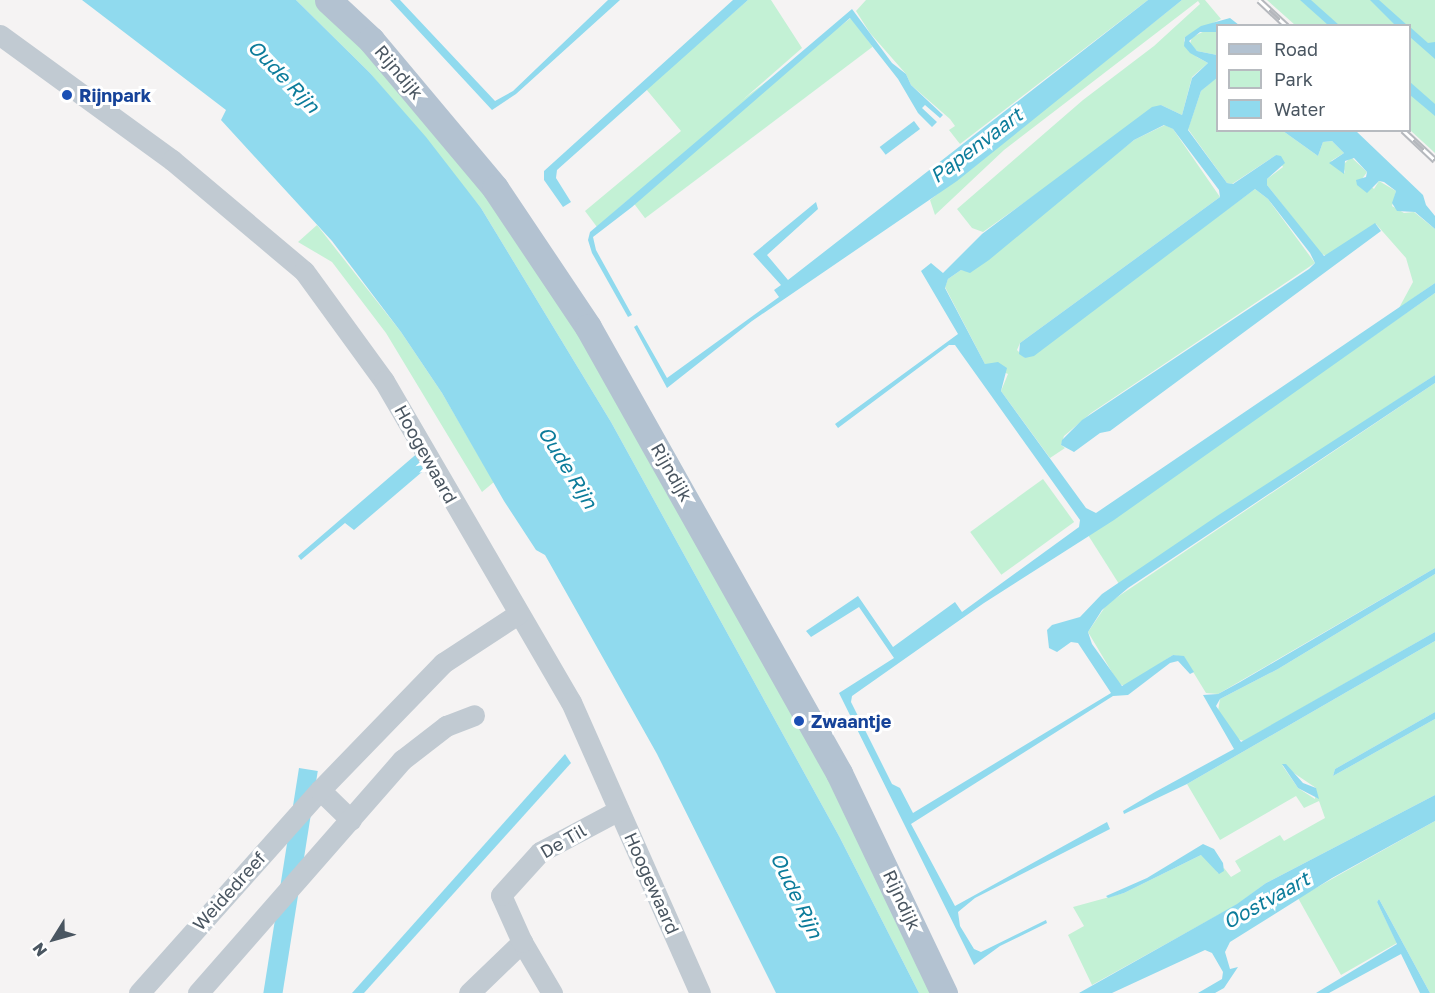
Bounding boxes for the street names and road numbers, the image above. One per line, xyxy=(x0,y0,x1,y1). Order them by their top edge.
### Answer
street label: Rijndijk xyxy=(370,41,428,103)
street label: Hoogewaard xyxy=(390,401,462,507)
street label: Rijndijk xyxy=(647,439,697,505)
street label: De Til xyxy=(536,819,590,863)
street label: Hoogewaard xyxy=(620,829,684,937)
street label: Weidedreef xyxy=(188,847,270,935)
street label: Rijndijk xyxy=(879,867,925,933)

